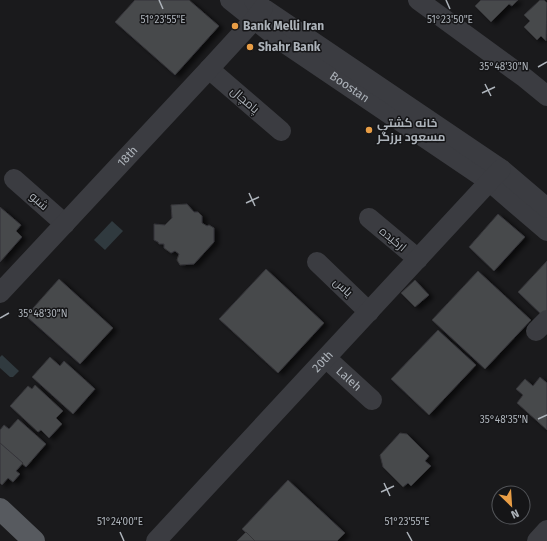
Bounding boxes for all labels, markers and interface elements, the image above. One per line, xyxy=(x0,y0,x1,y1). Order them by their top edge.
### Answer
text: 51°23'55"E xyxy=(140,14,186,26)
text: 51°23'50"E xyxy=(427,14,473,26)
place label: Bank Melli Iran xyxy=(243,19,324,33)
marker: Bank Melli Iran xyxy=(230,21,240,31)
place label: Shahr Bank xyxy=(258,40,321,54)
marker: Shahr Bank xyxy=(245,42,255,52)
text: 35°48'30"N xyxy=(479,61,529,73)
street label: Boostan xyxy=(327,69,372,105)
street label: پامچال xyxy=(227,84,263,118)
place label: خانه کشتی مسعود برزگر xyxy=(376,116,446,145)
marker: خانه کشتی مسعود برزگر xyxy=(364,125,374,135)
street label: 18th xyxy=(115,143,141,170)
street label: شبو xyxy=(27,189,51,213)
street label: ارکیده xyxy=(377,224,409,254)
street label: یاس xyxy=(330,275,356,300)
text: 35°48'30"N xyxy=(18,308,68,320)
street label: 20th xyxy=(309,348,336,375)
street label: Laleh xyxy=(333,364,364,394)
text: 35°48'35"N xyxy=(480,414,528,426)
north arrow xyxy=(491,485,531,525)
text: N xyxy=(509,506,521,521)
text: 51°24'00"E xyxy=(97,516,143,528)
text: 51°23'55"E xyxy=(384,516,430,528)

